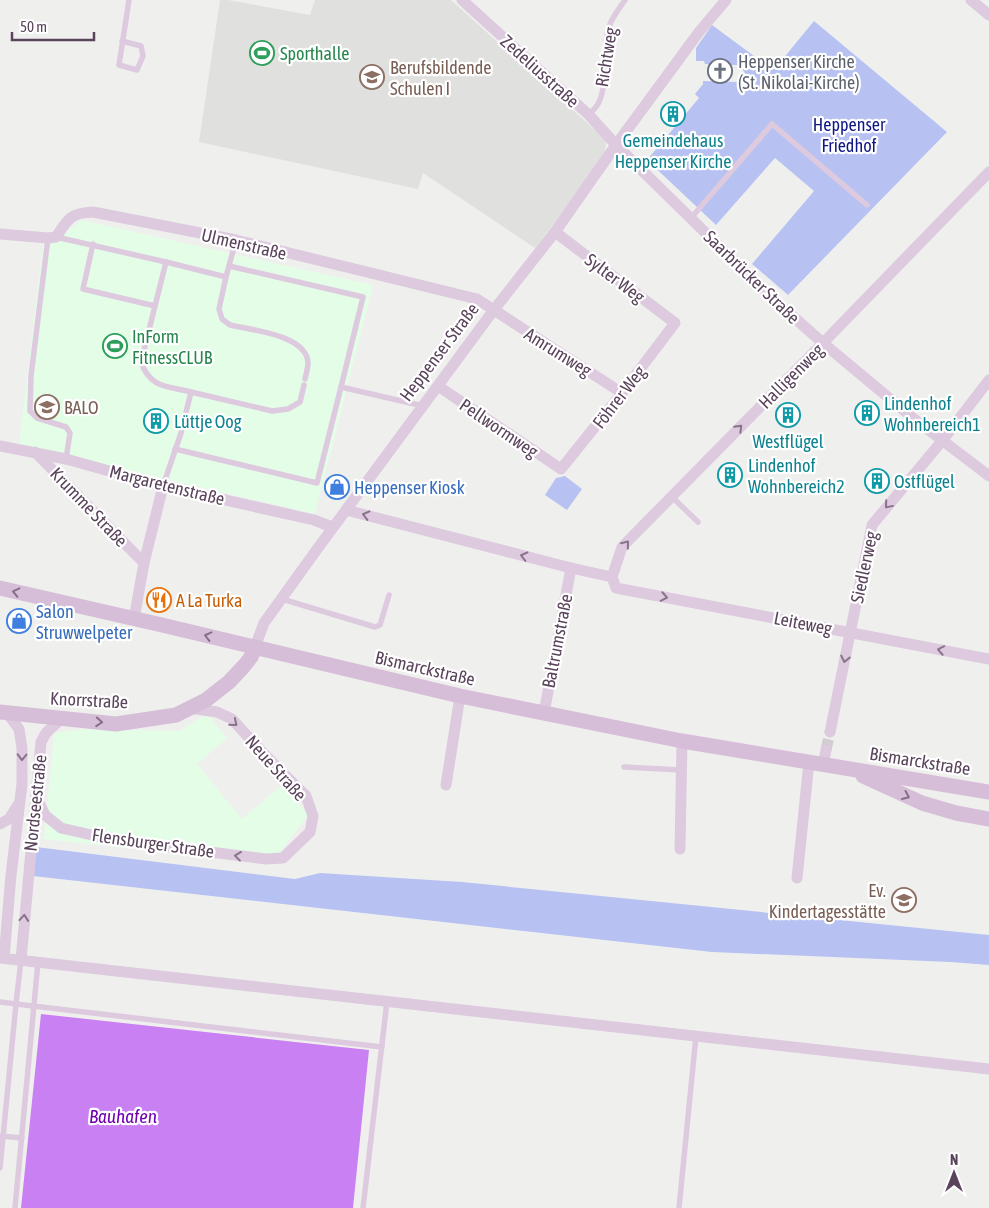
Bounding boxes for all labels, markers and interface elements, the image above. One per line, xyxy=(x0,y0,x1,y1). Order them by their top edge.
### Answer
scale bar xyxy=(12,10,95,42)
text: 50 m xyxy=(20,18,47,35)
street label: Richtweg xyxy=(591,25,621,88)
street label: Zedeliusstraße xyxy=(496,30,584,112)
sports icon: Sporthalle xyxy=(249,40,275,66)
place label: Sporthalle xyxy=(280,43,350,64)
place label: Heppenser Kirche (St. Nikolai-Kirche) xyxy=(738,51,859,93)
place label: Berufsbildende Schulen I xyxy=(390,57,491,99)
church icon: Heppenser Kirche (St. Nikolai-Kirche) xyxy=(707,58,733,84)
school or university icon: Berufsbildende Schulen I xyxy=(359,64,385,90)
building icon: Gemeindehaus Heppenser Kirche xyxy=(660,101,686,127)
park label: Heppenser Friedhof xyxy=(813,114,886,156)
place label: Gemeindehaus Heppenser Kirche xyxy=(615,130,731,172)
street label: Ulmenstraße xyxy=(199,224,289,264)
street label: Saarbrücker Straße xyxy=(700,226,804,328)
street label: Sylter Weg xyxy=(581,249,649,307)
street label: Heppenser Straße xyxy=(395,299,483,405)
street label: Amrumweg xyxy=(521,323,596,381)
place label: InForm FitnessCLUB xyxy=(132,326,213,368)
sports icon: InForm FitnessCLUB xyxy=(102,333,128,359)
street label: Halligenweg xyxy=(754,339,828,413)
street label: Föhrer Weg xyxy=(588,361,650,433)
place label: Lindenhof Wohnbereich1 xyxy=(884,393,981,435)
school or university icon: BALO xyxy=(34,394,60,420)
street label: Pellwormweg xyxy=(456,394,542,462)
place label: BALO xyxy=(64,397,98,418)
building icon: Lindenhof Wohnbereich1 xyxy=(854,400,880,426)
building icon: Westflügel xyxy=(775,402,801,428)
building icon: Lüttje Oog xyxy=(143,408,169,434)
place label: Lüttje Oog xyxy=(174,411,242,432)
one-way arrow xyxy=(733,425,742,434)
place label: Westflügel xyxy=(753,431,824,452)
place label: Lindenhof Wohnbereich2 xyxy=(748,455,845,497)
street label: Margaretenstraße xyxy=(107,461,227,509)
building icon: Lindenhof Wohnbereich2 xyxy=(717,462,743,488)
street label: Krumme Straße xyxy=(46,463,132,551)
building icon: Ostflügel xyxy=(864,468,890,494)
place label: Ostflügel xyxy=(894,471,955,492)
shop icon: Heppenser Kiosk xyxy=(324,474,350,500)
place label: Heppenser Kiosk xyxy=(354,477,465,498)
one-way arrow xyxy=(886,499,894,508)
one-way arrow xyxy=(363,511,371,521)
street label: Siedlerweg xyxy=(846,529,882,605)
one-way arrow xyxy=(620,540,629,549)
one-way arrow xyxy=(519,551,528,562)
one-way arrow xyxy=(11,587,20,598)
restaurant icon: A La Turka xyxy=(146,587,172,613)
place label: A La Turka xyxy=(176,590,242,611)
street label: Baltrumstraße xyxy=(538,592,576,690)
one-way arrow xyxy=(660,592,668,602)
place label: Salon Struwwelpeter xyxy=(36,601,133,643)
street label: Leiteweg xyxy=(772,607,834,639)
shop icon: Salon Struwwelpeter xyxy=(6,608,32,634)
one-way arrow xyxy=(204,631,213,642)
one-way arrow xyxy=(937,645,946,655)
street label: Bismarckstraße xyxy=(373,646,477,690)
one-way arrow xyxy=(840,655,851,663)
street label: Knorrstraße xyxy=(49,687,129,713)
one-way arrow xyxy=(95,717,103,728)
one-way arrow xyxy=(229,717,238,726)
street label: Neue Straße xyxy=(241,731,311,805)
street label: Bismarckstraße xyxy=(868,743,972,779)
one-way arrow xyxy=(17,754,27,762)
street label: Nordseestraße xyxy=(19,754,51,852)
one-way arrow xyxy=(901,789,910,800)
street label: Flensburger Straße xyxy=(91,824,215,862)
one-way arrow xyxy=(234,851,242,862)
place label: Ev. Kindertagesstätte xyxy=(769,880,886,922)
school or university icon: Ev. Kindertagesstätte xyxy=(891,887,917,913)
one-way arrow xyxy=(19,914,30,922)
water label: Bauhafen xyxy=(89,1105,157,1127)
north arrow xyxy=(929,1148,979,1198)
text: N xyxy=(950,1152,958,1168)

